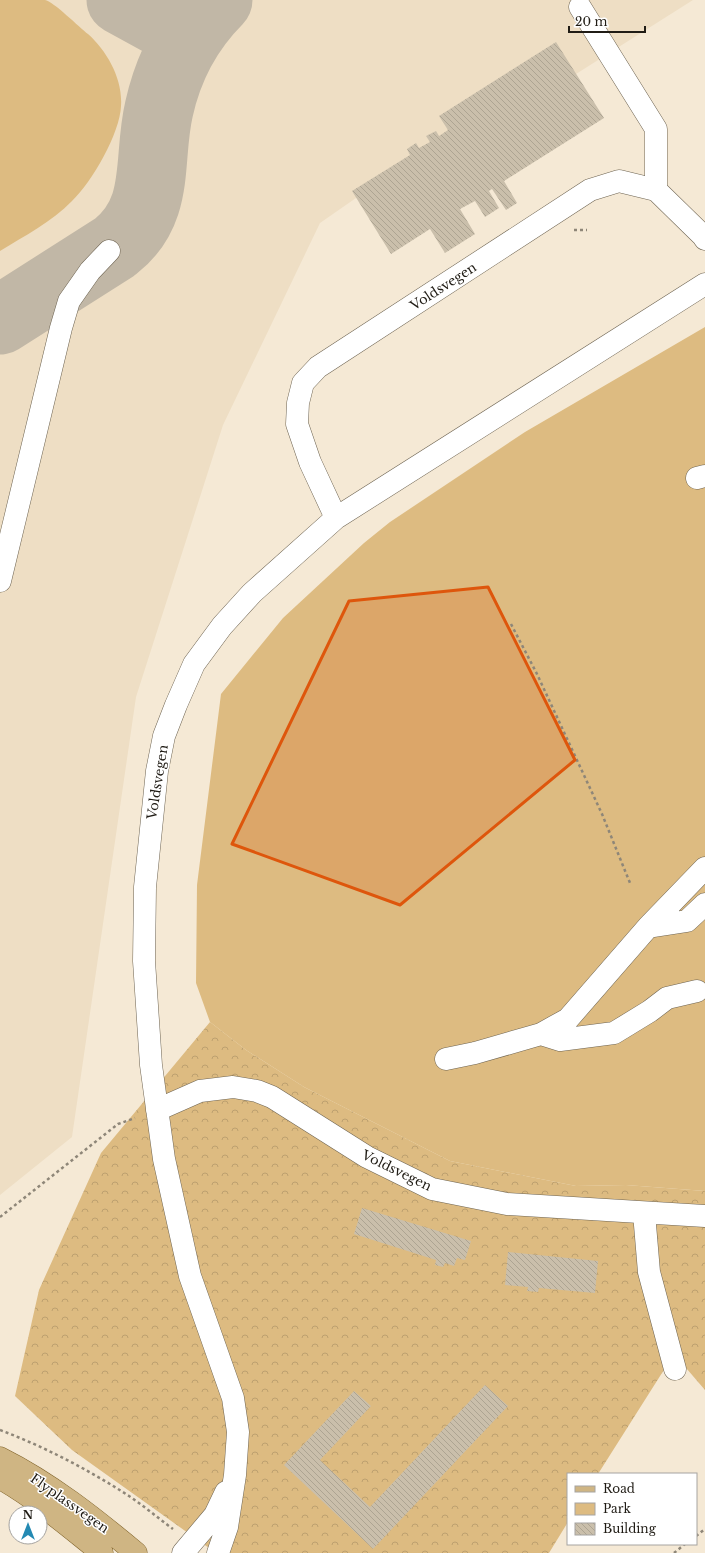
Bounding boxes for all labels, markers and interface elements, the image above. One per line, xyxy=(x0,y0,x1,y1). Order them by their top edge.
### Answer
scale bar xyxy=(569,8,645,34)
text: 20 m xyxy=(575,14,607,29)
street label: Voldsvegen xyxy=(406,259,480,315)
street label: Voldsvegen xyxy=(143,743,172,822)
street label: Voldsvegen xyxy=(358,1146,435,1195)
street label: Flyplassvegen xyxy=(27,1470,112,1537)
legend xyxy=(567,1473,697,1545)
text: Road xyxy=(603,1481,635,1496)
text: Park xyxy=(603,1501,631,1516)
north arrow xyxy=(8,1505,48,1545)
text: N xyxy=(23,1508,34,1522)
text: Building xyxy=(603,1521,657,1536)

